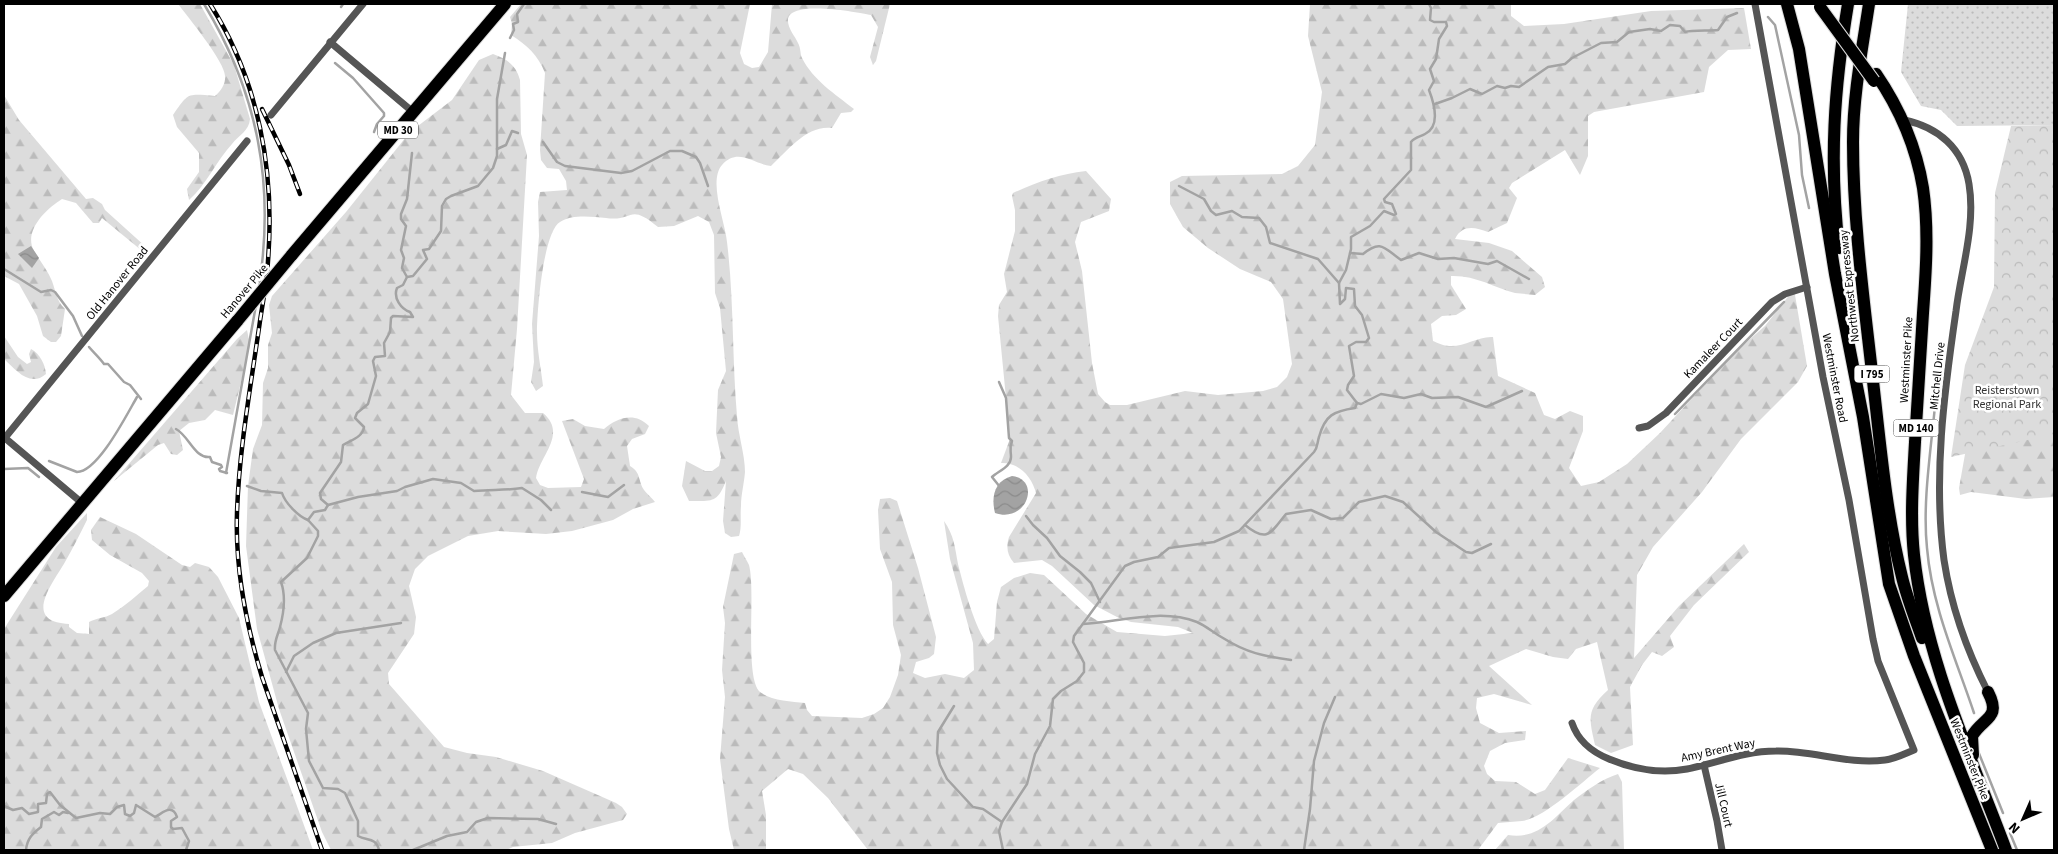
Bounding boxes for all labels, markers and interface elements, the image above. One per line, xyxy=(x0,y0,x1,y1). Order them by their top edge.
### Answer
road number: MD 30 xyxy=(378,122,418,138)
street label: Northwest Expressway xyxy=(1835,228,1864,343)
street label: Old Hanover Road xyxy=(82,243,153,324)
street label: Hanover Pike xyxy=(217,260,272,322)
street label: Kamaleer Court xyxy=(1680,314,1747,383)
street label: Westminster Pike xyxy=(1896,316,1917,404)
street label: Westminster Road xyxy=(1818,332,1852,424)
street label: Mitchell Drive xyxy=(1925,341,1950,411)
road number: I 795 xyxy=(1854,366,1890,382)
park label: Reisterstown Regional Park xyxy=(1973,382,2041,413)
road number: MD 140 xyxy=(1894,419,1938,436)
street label: Westminster Pike xyxy=(1945,716,1994,802)
street label: Amy Brent Way xyxy=(1679,734,1757,767)
street label: Jill Court xyxy=(1710,781,1737,829)
north arrow xyxy=(1998,794,2048,844)
text: N xyxy=(2004,817,2025,838)

